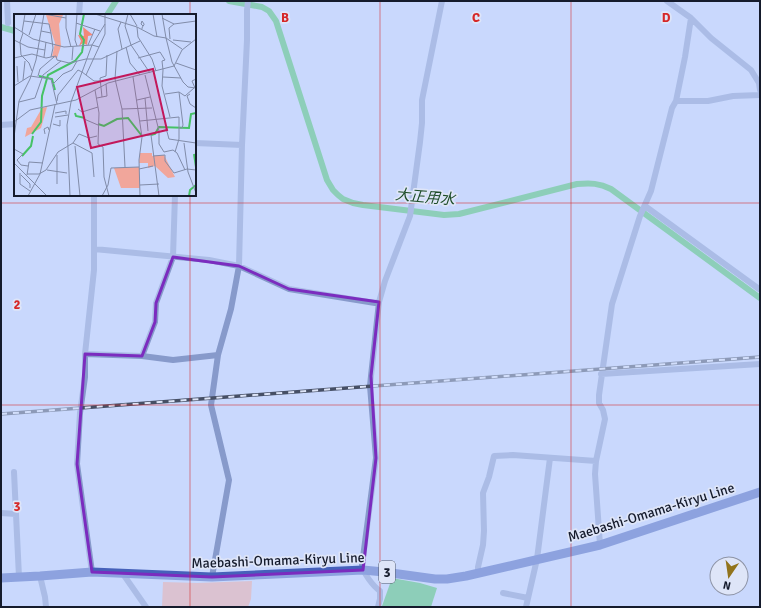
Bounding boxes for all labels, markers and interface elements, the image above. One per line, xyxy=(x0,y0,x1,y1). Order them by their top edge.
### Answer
text: B xyxy=(281,10,289,26)
text: C xyxy=(472,10,480,26)
text: D xyxy=(662,10,671,26)
inset map xyxy=(14,14,196,196)
water label: 大正用水 xyxy=(394,185,458,209)
text: 2 xyxy=(13,297,21,313)
street label: Maebashi-Omama-Kiryu Line xyxy=(566,479,737,546)
text: 3 xyxy=(13,499,21,515)
street label: Maebashi-Omama-Kiryu Line xyxy=(191,549,365,572)
north arrow xyxy=(709,556,749,596)
road number: 3 xyxy=(379,561,395,583)
text: N xyxy=(722,578,732,592)

